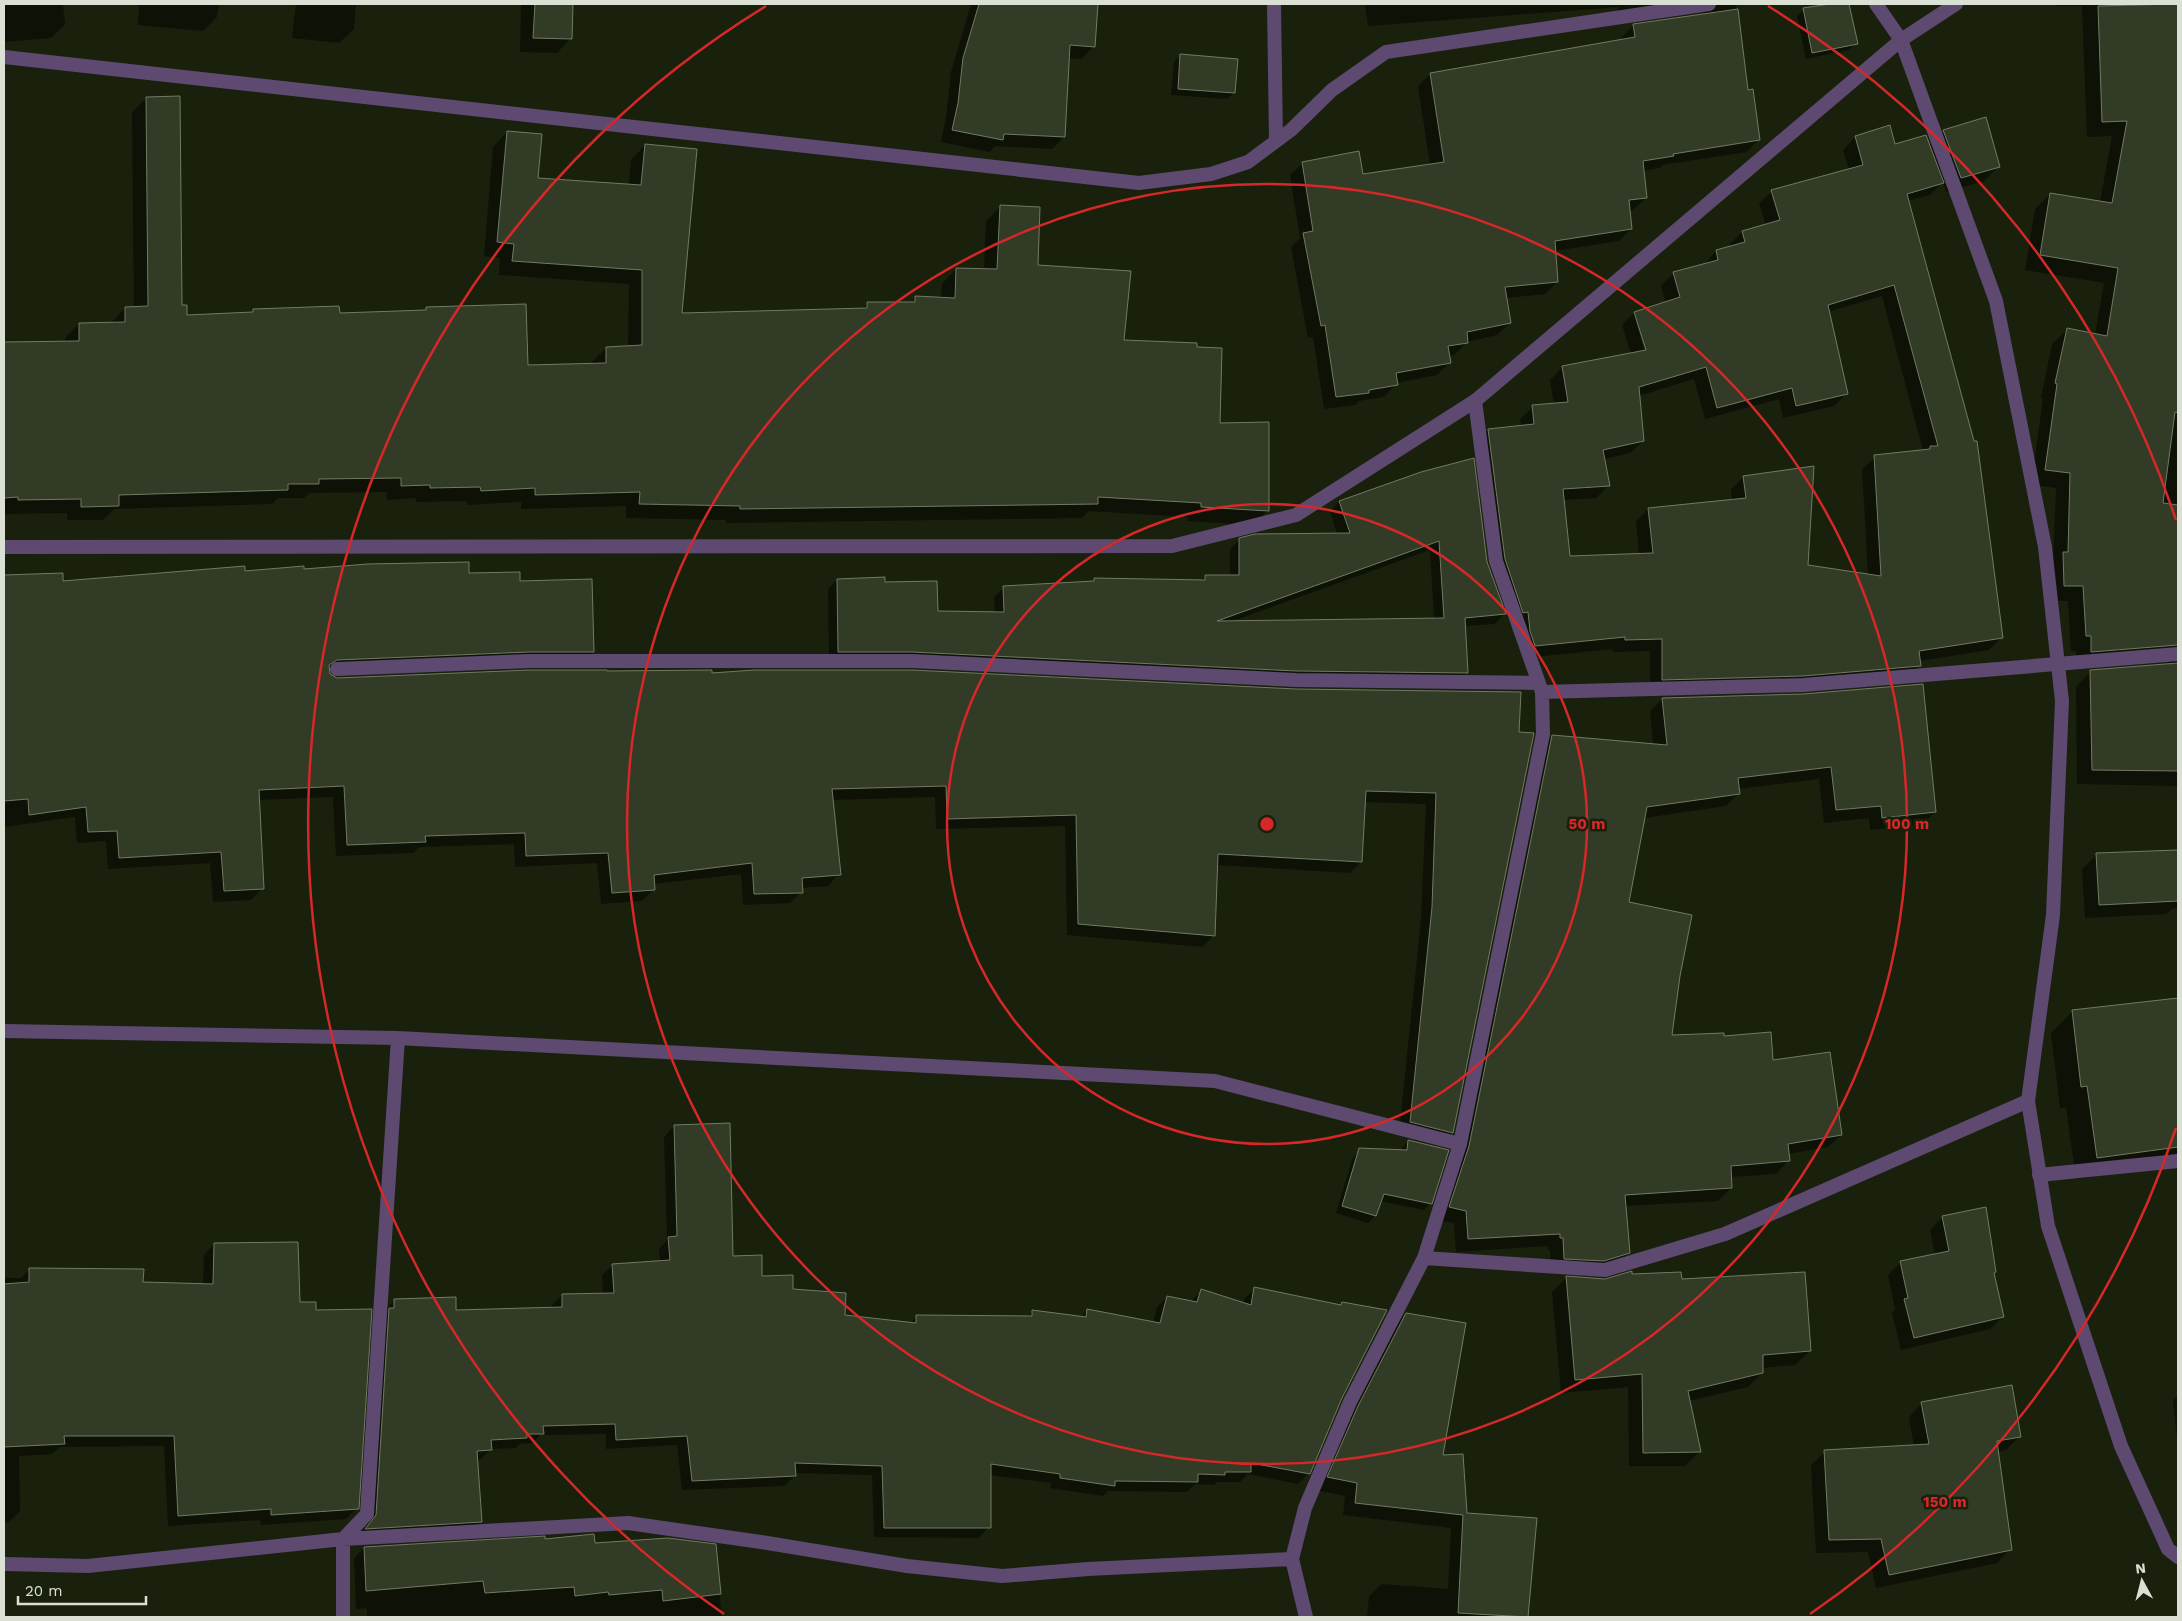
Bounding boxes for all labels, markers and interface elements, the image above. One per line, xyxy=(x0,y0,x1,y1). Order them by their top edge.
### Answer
centre of rings xyxy=(1258,815,1276,833)
text: 50 m xyxy=(1569,815,1605,833)
text: 100 m xyxy=(1885,815,1929,833)
text: 150 m xyxy=(1923,1493,1967,1511)
north arrow xyxy=(2117,1556,2167,1606)
text: N xyxy=(2134,1560,2147,1577)
scale bar xyxy=(18,1574,145,1606)
text: 20 m xyxy=(25,1582,63,1600)

